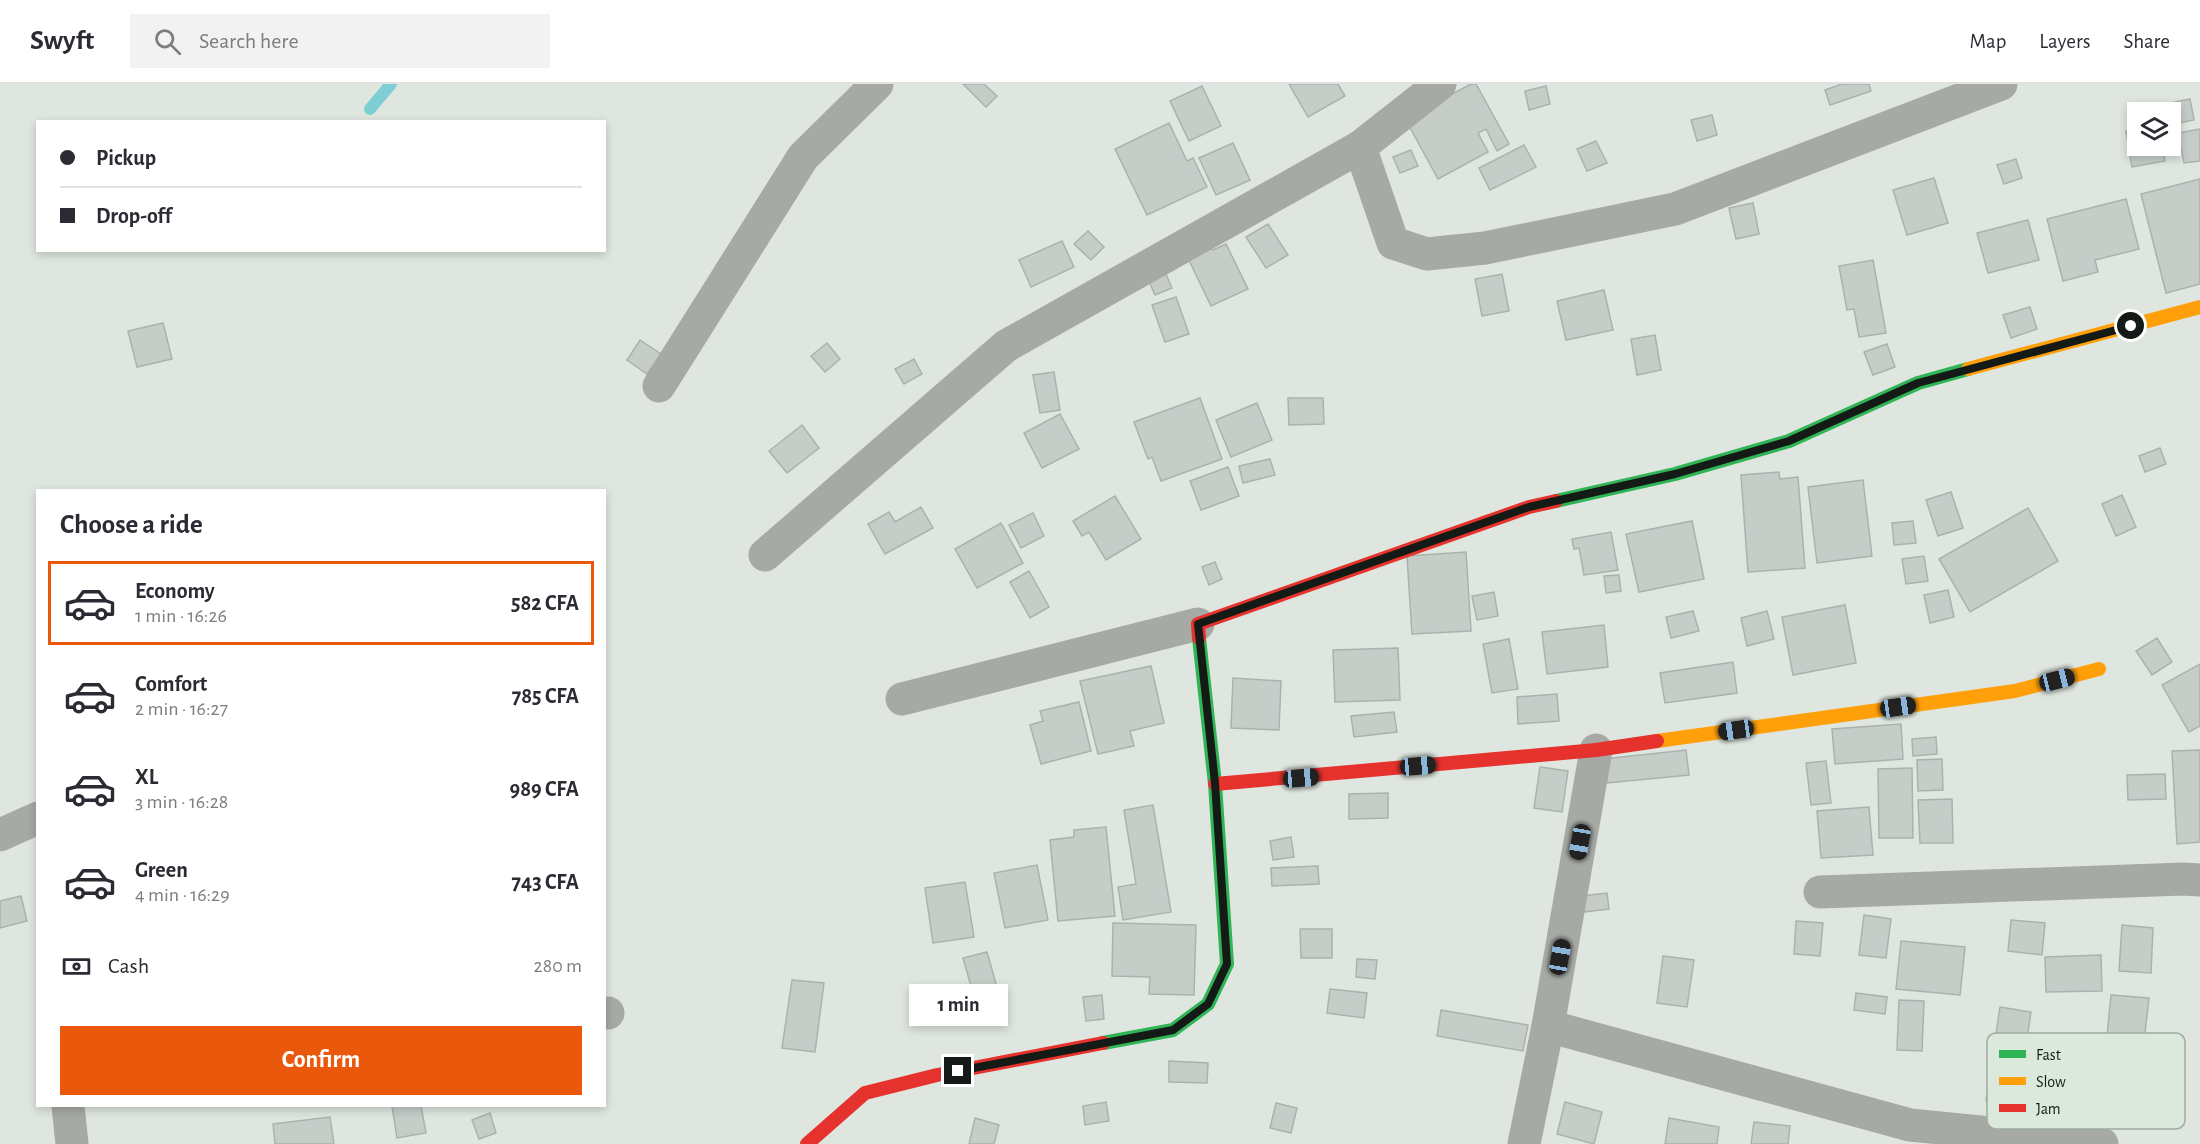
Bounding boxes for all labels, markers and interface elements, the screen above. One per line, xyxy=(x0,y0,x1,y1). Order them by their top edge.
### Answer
search box xyxy=(130,14,550,68)
icon: search xyxy=(151,25,184,58)
text: Swyft xyxy=(30,27,94,55)
text: Search here xyxy=(199,30,299,52)
text: Map xyxy=(1970,31,2006,52)
text: Layers xyxy=(2039,31,2090,52)
text: Share xyxy=(2123,31,2170,52)
map controls xyxy=(2127,102,2181,156)
button: layers xyxy=(2127,102,2181,156)
text: Pickup xyxy=(96,147,156,169)
text: Drop-off xyxy=(96,205,172,227)
route start xyxy=(2117,312,2144,339)
text: Choose a ride xyxy=(60,511,203,538)
icon: car xyxy=(63,576,117,630)
text: Economy xyxy=(135,580,215,602)
text: 582 CFA xyxy=(511,592,579,614)
text: 1 min · 16:26 xyxy=(135,606,227,626)
car xyxy=(2037,667,2077,693)
icon: car xyxy=(63,669,117,723)
text: Comfort xyxy=(135,673,207,695)
text: 785 CFA xyxy=(512,685,579,707)
car xyxy=(1879,696,1917,718)
text: 2 min · 16:27 xyxy=(135,699,228,719)
car xyxy=(1717,719,1755,741)
car xyxy=(1399,755,1437,777)
icon: car xyxy=(63,762,117,816)
text: XL xyxy=(135,766,158,788)
car xyxy=(1282,767,1320,789)
text: 989 CFA xyxy=(510,778,579,800)
text: 3 min · 16:28 xyxy=(135,792,228,812)
car xyxy=(1568,823,1592,861)
icon: car xyxy=(63,855,117,909)
text: Green xyxy=(135,859,188,881)
text: 743 CFA xyxy=(512,871,579,893)
text: 4 min · 16:29 xyxy=(135,885,230,905)
car xyxy=(1548,938,1572,976)
icon: cash xyxy=(60,950,93,983)
text: Cash xyxy=(108,955,149,977)
text: 280 m xyxy=(534,956,582,976)
callout: 1 min xyxy=(908,984,1008,1026)
text: 1 min xyxy=(937,995,980,1015)
button: Confirm xyxy=(60,1026,582,1095)
legend xyxy=(1987,1033,2185,1129)
text: Fast xyxy=(2036,1047,2061,1063)
route end xyxy=(944,1057,971,1084)
text: Slow xyxy=(2036,1074,2066,1090)
text: Jam xyxy=(2036,1101,2061,1117)

